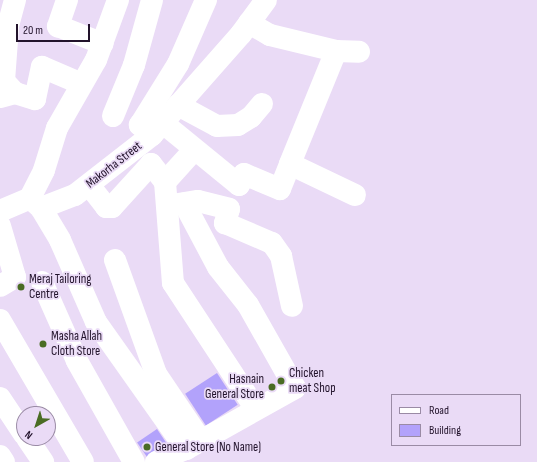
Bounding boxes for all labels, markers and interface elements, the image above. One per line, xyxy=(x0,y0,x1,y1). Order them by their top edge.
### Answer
scale bar xyxy=(18,16,92,42)
text: 20 m xyxy=(23,23,43,38)
street label: Makorha Street xyxy=(83,138,145,192)
place label: Meraj Tailoring Centre xyxy=(29,272,91,303)
marker: Meraj Tailoring Centre xyxy=(16,282,26,292)
place label: Masha Allah Cloth Store xyxy=(51,329,102,360)
marker: Masha Allah Cloth Store xyxy=(38,339,48,349)
place label: Chicken meat Shop xyxy=(289,366,336,397)
place label: Hasnain General Store xyxy=(205,372,264,403)
marker: Chicken meat Shop xyxy=(276,376,286,386)
marker: Hasnain General Store xyxy=(267,382,277,392)
legend xyxy=(391,394,521,446)
text: Road xyxy=(429,403,449,418)
north arrow xyxy=(16,406,56,446)
text: Building xyxy=(429,423,461,438)
text: N xyxy=(22,428,35,442)
place label: General Store (No Name) xyxy=(155,439,261,455)
marker: General Store (No Name) xyxy=(142,442,152,452)

